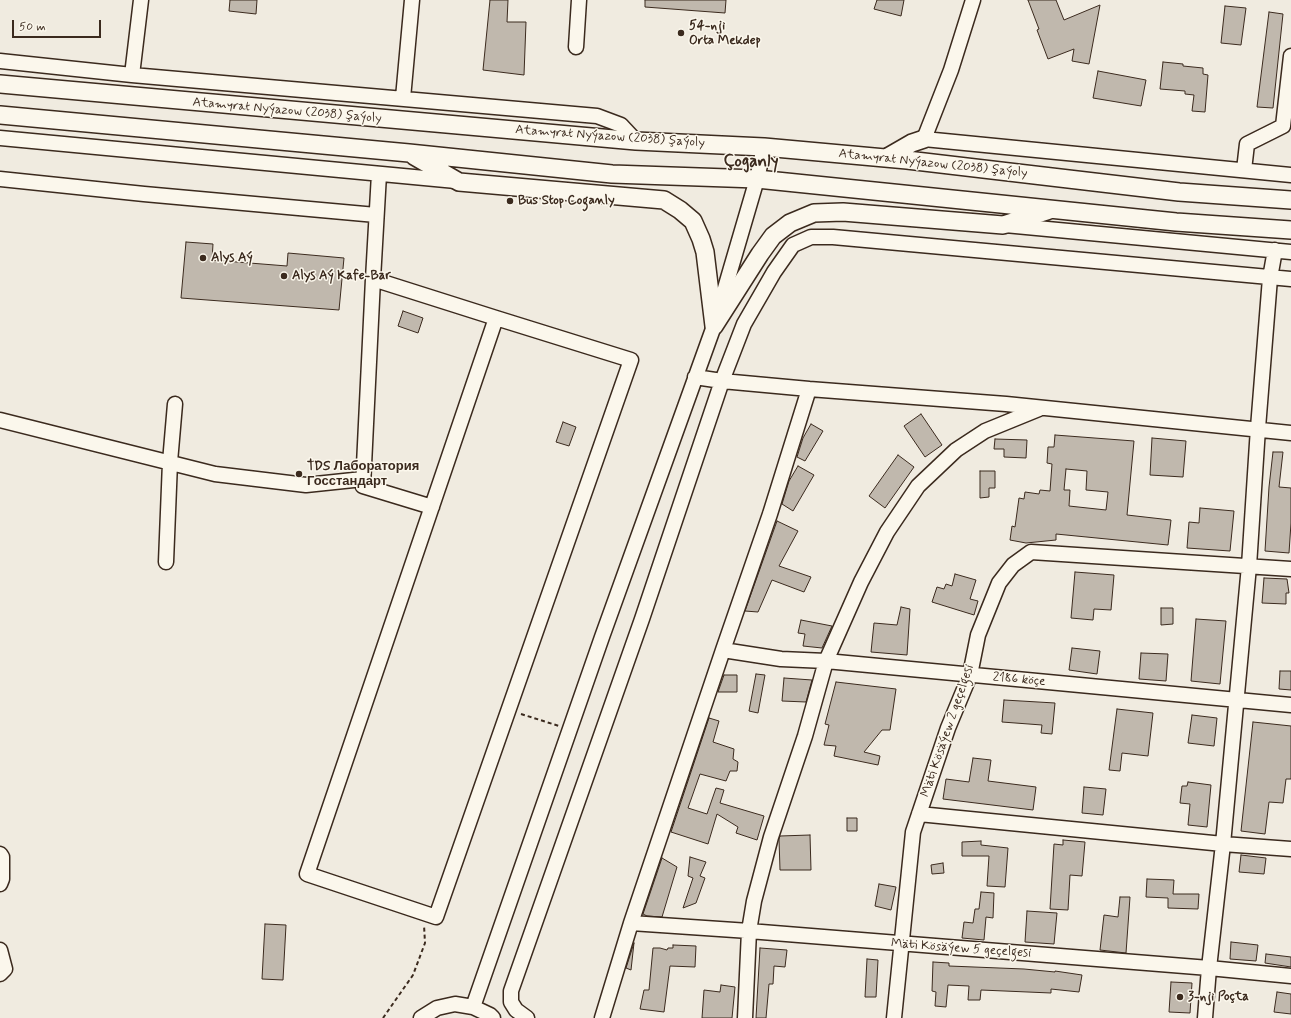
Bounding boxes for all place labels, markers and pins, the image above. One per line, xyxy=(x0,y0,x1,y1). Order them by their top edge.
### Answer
place label: 54-nji Orta Mekdep xyxy=(689,18,761,49)
marker: 54-nji Orta Mekdep xyxy=(676,28,686,38)
place label: Bus Stop Coganly xyxy=(518,193,615,209)
marker: Bus Stop Coganly xyxy=(505,196,515,206)
place label: Alys Aý xyxy=(211,250,253,266)
marker: Alys Aý xyxy=(198,253,208,263)
place label: Alys Aý Kafe-Bar xyxy=(292,268,391,284)
marker: Alys Aý Kafe-Bar xyxy=(279,271,289,281)
place label: TDS Лаборатория Госстандарт xyxy=(307,459,419,490)
marker: TDS Лаборатория Госстандарт xyxy=(294,469,304,479)
place label: 3-nji Poçta xyxy=(1188,989,1249,1005)
marker: 3-nji Poçta xyxy=(1175,992,1185,1002)

